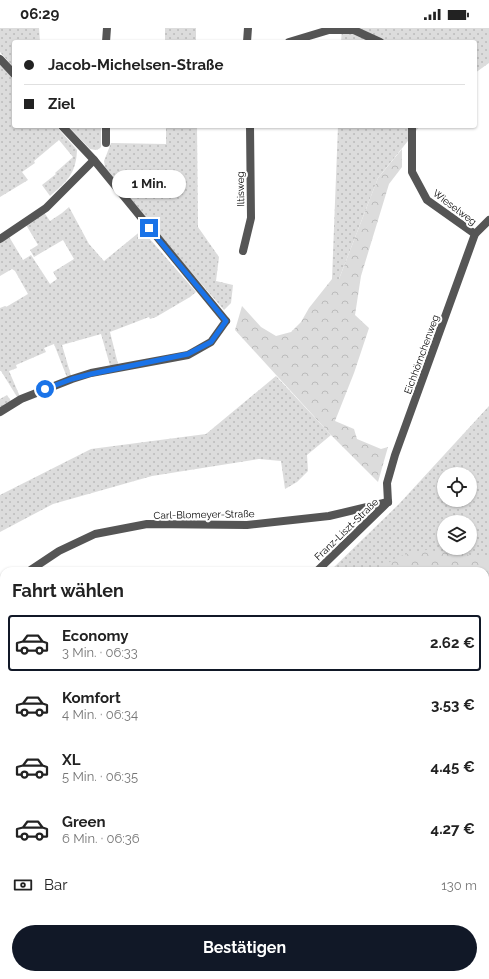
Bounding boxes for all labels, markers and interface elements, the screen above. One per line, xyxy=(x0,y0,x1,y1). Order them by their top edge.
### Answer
text: 06:29 xyxy=(20,5,59,23)
text: Jacob-Michelsen-Straße xyxy=(48,56,223,74)
text: Ziel xyxy=(48,95,75,113)
callout: 1 Min. xyxy=(112,170,186,198)
street label: Iltisweg xyxy=(235,171,246,207)
text: 1 Min. xyxy=(132,176,166,191)
street label: Wieselweg xyxy=(431,187,479,227)
route end xyxy=(140,219,158,237)
street label: Eichhörnchenweg xyxy=(402,313,441,395)
route start xyxy=(36,380,54,398)
map controls xyxy=(437,467,477,555)
button: locate xyxy=(437,467,477,507)
street label: Franz-Liszt-Straße xyxy=(312,496,381,563)
street label: Carl-Blomeyer-Straße xyxy=(153,508,255,521)
button: layers xyxy=(437,515,477,555)
text: Fahrt wählen xyxy=(12,580,124,601)
icon: car xyxy=(14,625,50,661)
text: Economy xyxy=(62,627,129,645)
text: 2.62 € xyxy=(430,634,475,652)
text: 3 Min. · 06:33 xyxy=(62,645,138,660)
icon: car xyxy=(14,687,50,723)
text: Komfort xyxy=(62,689,121,707)
text: 3.53 € xyxy=(431,696,475,714)
text: 4 Min. · 06:34 xyxy=(62,707,138,722)
icon: car xyxy=(14,749,50,785)
text: XL xyxy=(62,751,80,769)
text: 4.45 € xyxy=(431,758,475,776)
text: 5 Min. · 06:35 xyxy=(62,769,138,784)
icon: car xyxy=(14,811,50,847)
text: Green xyxy=(62,813,106,831)
text: 4.27 € xyxy=(431,820,475,838)
text: 6 Min. · 06:36 xyxy=(62,831,140,846)
icon: cash xyxy=(12,874,34,896)
text: Bar xyxy=(44,876,67,894)
text: 130 m xyxy=(441,878,477,893)
button: Bestätigen xyxy=(12,925,477,971)

